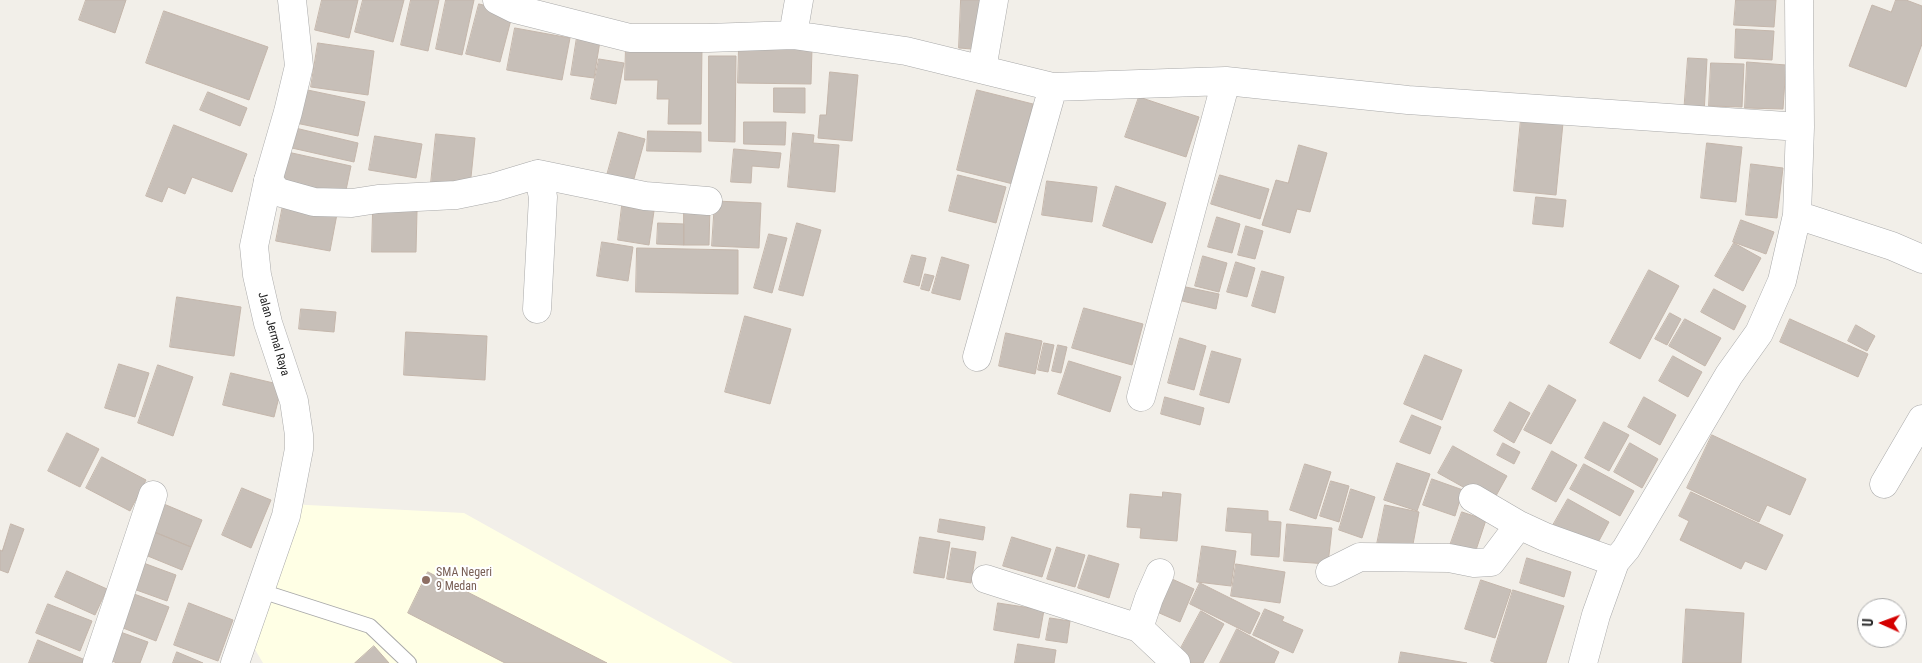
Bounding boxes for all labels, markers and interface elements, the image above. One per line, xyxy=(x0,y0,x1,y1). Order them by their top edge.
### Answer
street label: Jalan Jermal Raya xyxy=(254,290,292,378)
place label: SMA Negeri 9 Medan xyxy=(436,566,492,594)
marker: SMA Negeri 9 Medan xyxy=(420,574,432,586)
north arrow xyxy=(1857,598,1907,648)
text: U xyxy=(1860,618,1876,627)

